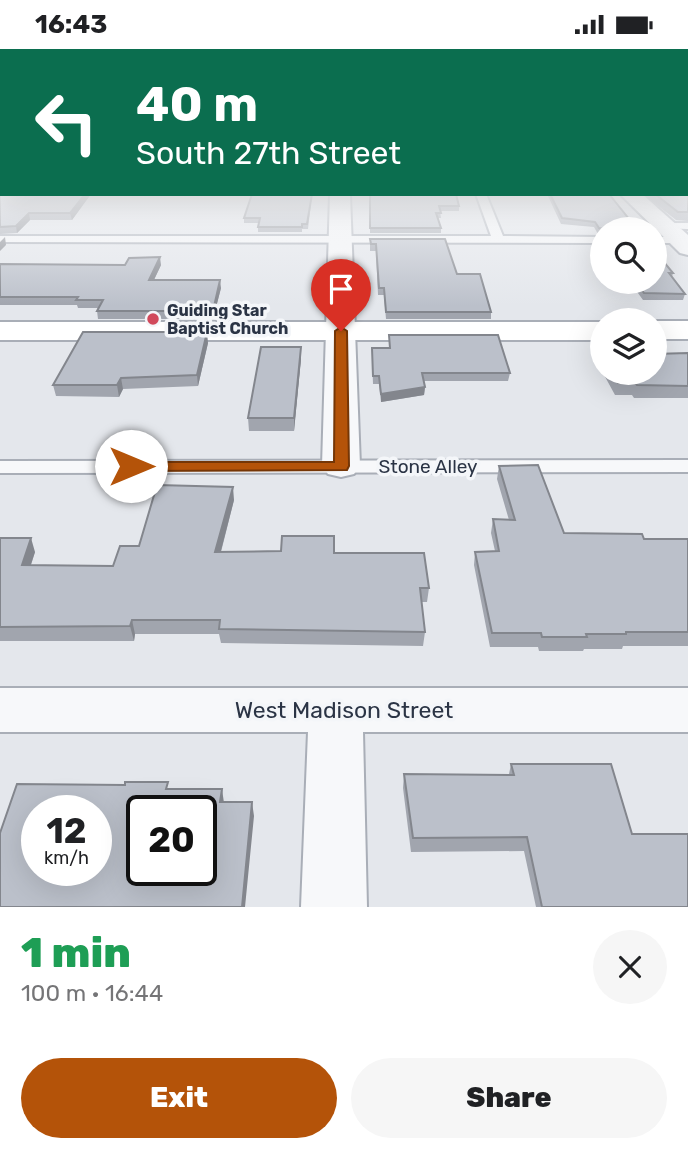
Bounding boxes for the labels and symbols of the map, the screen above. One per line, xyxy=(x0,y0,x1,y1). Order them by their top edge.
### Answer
pin xyxy=(311,259,371,331)
place label: Guiding Star Baptist Church xyxy=(167,301,288,338)
marker: Guiding Star Baptist Church xyxy=(145,311,161,327)
position arrow xyxy=(94,429,168,503)
street label: Stone Alley xyxy=(378,455,478,478)
street label: West Madison Street xyxy=(235,696,453,724)
speed limit sign: 20 xyxy=(126,795,217,886)

